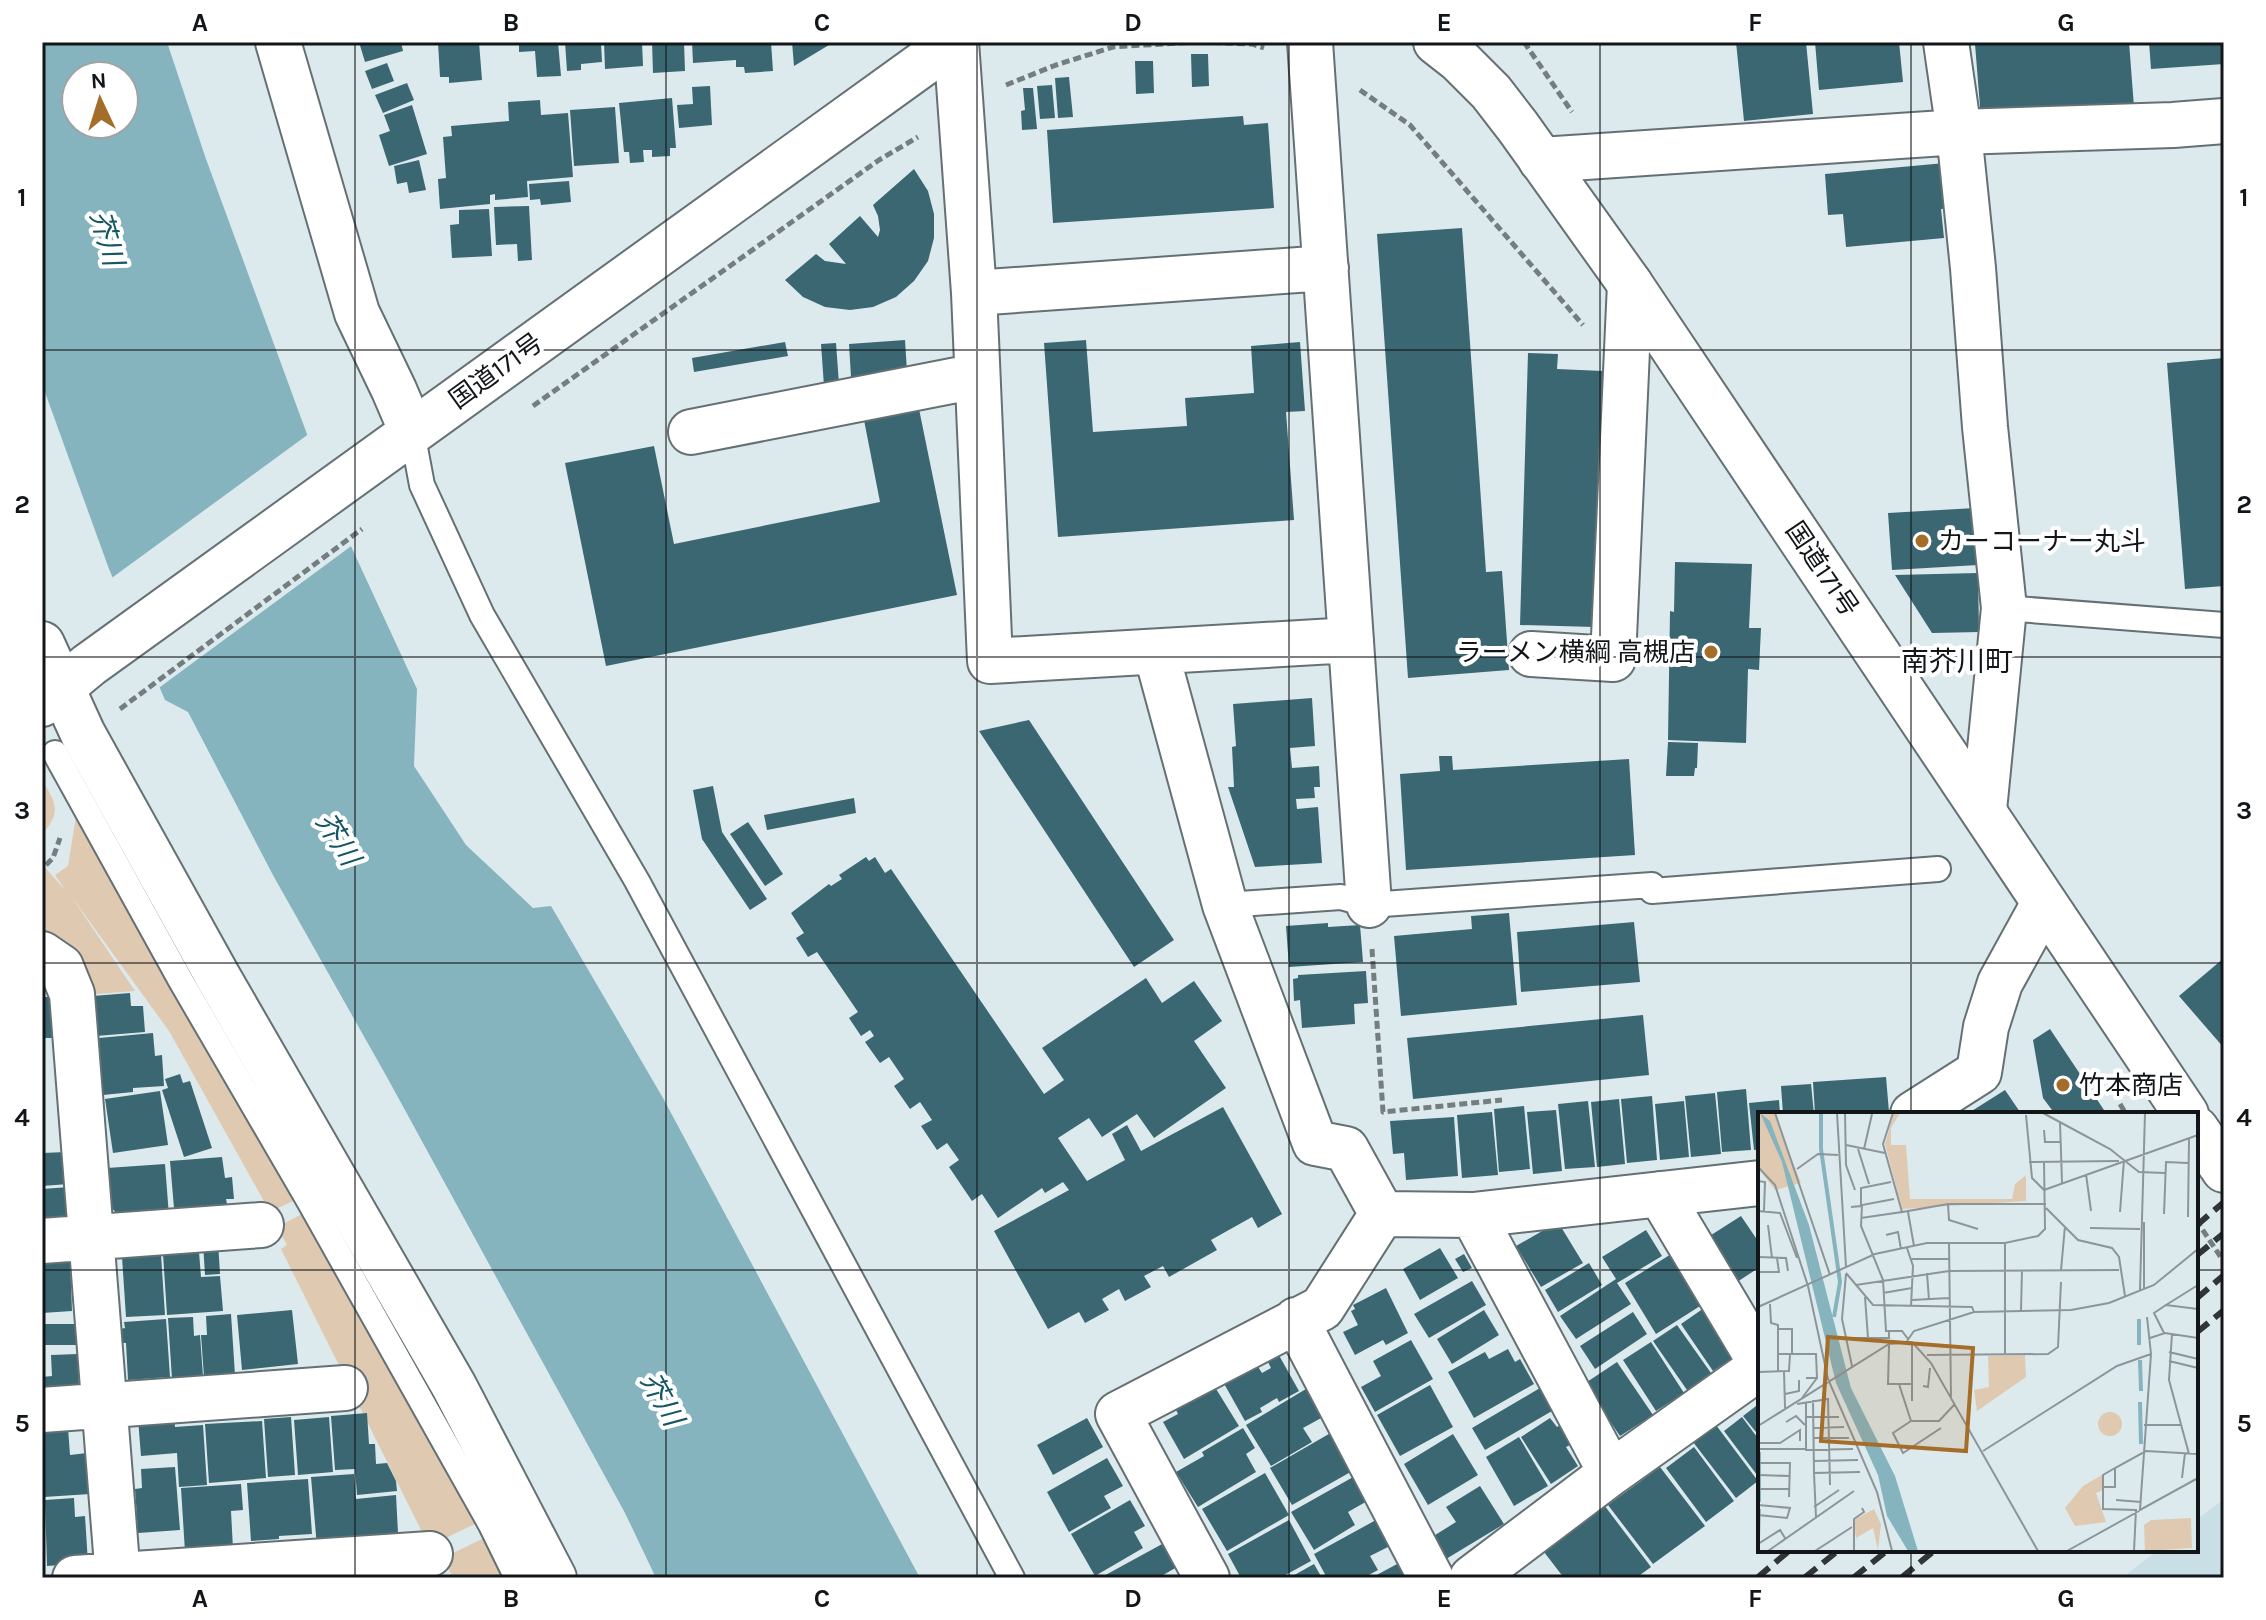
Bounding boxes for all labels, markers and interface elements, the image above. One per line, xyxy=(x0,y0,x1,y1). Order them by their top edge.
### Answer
text: A xyxy=(192,7,208,38)
text: B xyxy=(503,7,519,38)
text: C xyxy=(814,7,830,38)
text: D xyxy=(1124,7,1142,38)
text: E xyxy=(1436,7,1452,38)
text: F xyxy=(1748,7,1762,38)
text: G xyxy=(2057,7,2075,38)
north arrow xyxy=(60,60,140,140)
text: N xyxy=(90,68,107,95)
text: 1 xyxy=(17,182,27,213)
text: 1 xyxy=(2239,182,2249,213)
water label: 芥川 xyxy=(83,207,131,272)
street label: 国道171号 xyxy=(443,327,549,415)
text: 2 xyxy=(14,489,30,520)
text: 2 xyxy=(2236,489,2252,520)
street label: 国道171号 xyxy=(1779,516,1865,622)
place label: カーコーナー丸斗 xyxy=(1938,526,2146,557)
marker: カーコーナー丸斗 xyxy=(1913,532,1931,550)
place label: ラーメン横綱 高槻店 xyxy=(1456,637,1695,668)
marker: ラーメン横綱 高槻店 xyxy=(1702,643,1720,661)
district label: 南芥川町 xyxy=(1901,645,2013,678)
text: 3 xyxy=(14,795,30,826)
text: 3 xyxy=(2236,795,2252,826)
water label: 芥川 xyxy=(309,807,368,874)
place label: 竹本商店 xyxy=(2079,1070,2183,1101)
marker: 竹本商店 xyxy=(2054,1076,2072,1094)
text: 4 xyxy=(14,1102,30,1133)
text: 4 xyxy=(2236,1102,2252,1133)
inset map xyxy=(1758,1112,2198,1552)
water label: 芥川 xyxy=(634,1367,691,1434)
text: 5 xyxy=(14,1408,30,1439)
text: 5 xyxy=(2236,1408,2252,1439)
text: A xyxy=(192,1583,208,1614)
text: B xyxy=(503,1583,519,1614)
text: C xyxy=(814,1583,830,1614)
text: D xyxy=(1124,1583,1142,1614)
text: E xyxy=(1436,1583,1452,1614)
text: F xyxy=(1748,1583,1762,1614)
text: G xyxy=(2057,1583,2075,1614)

